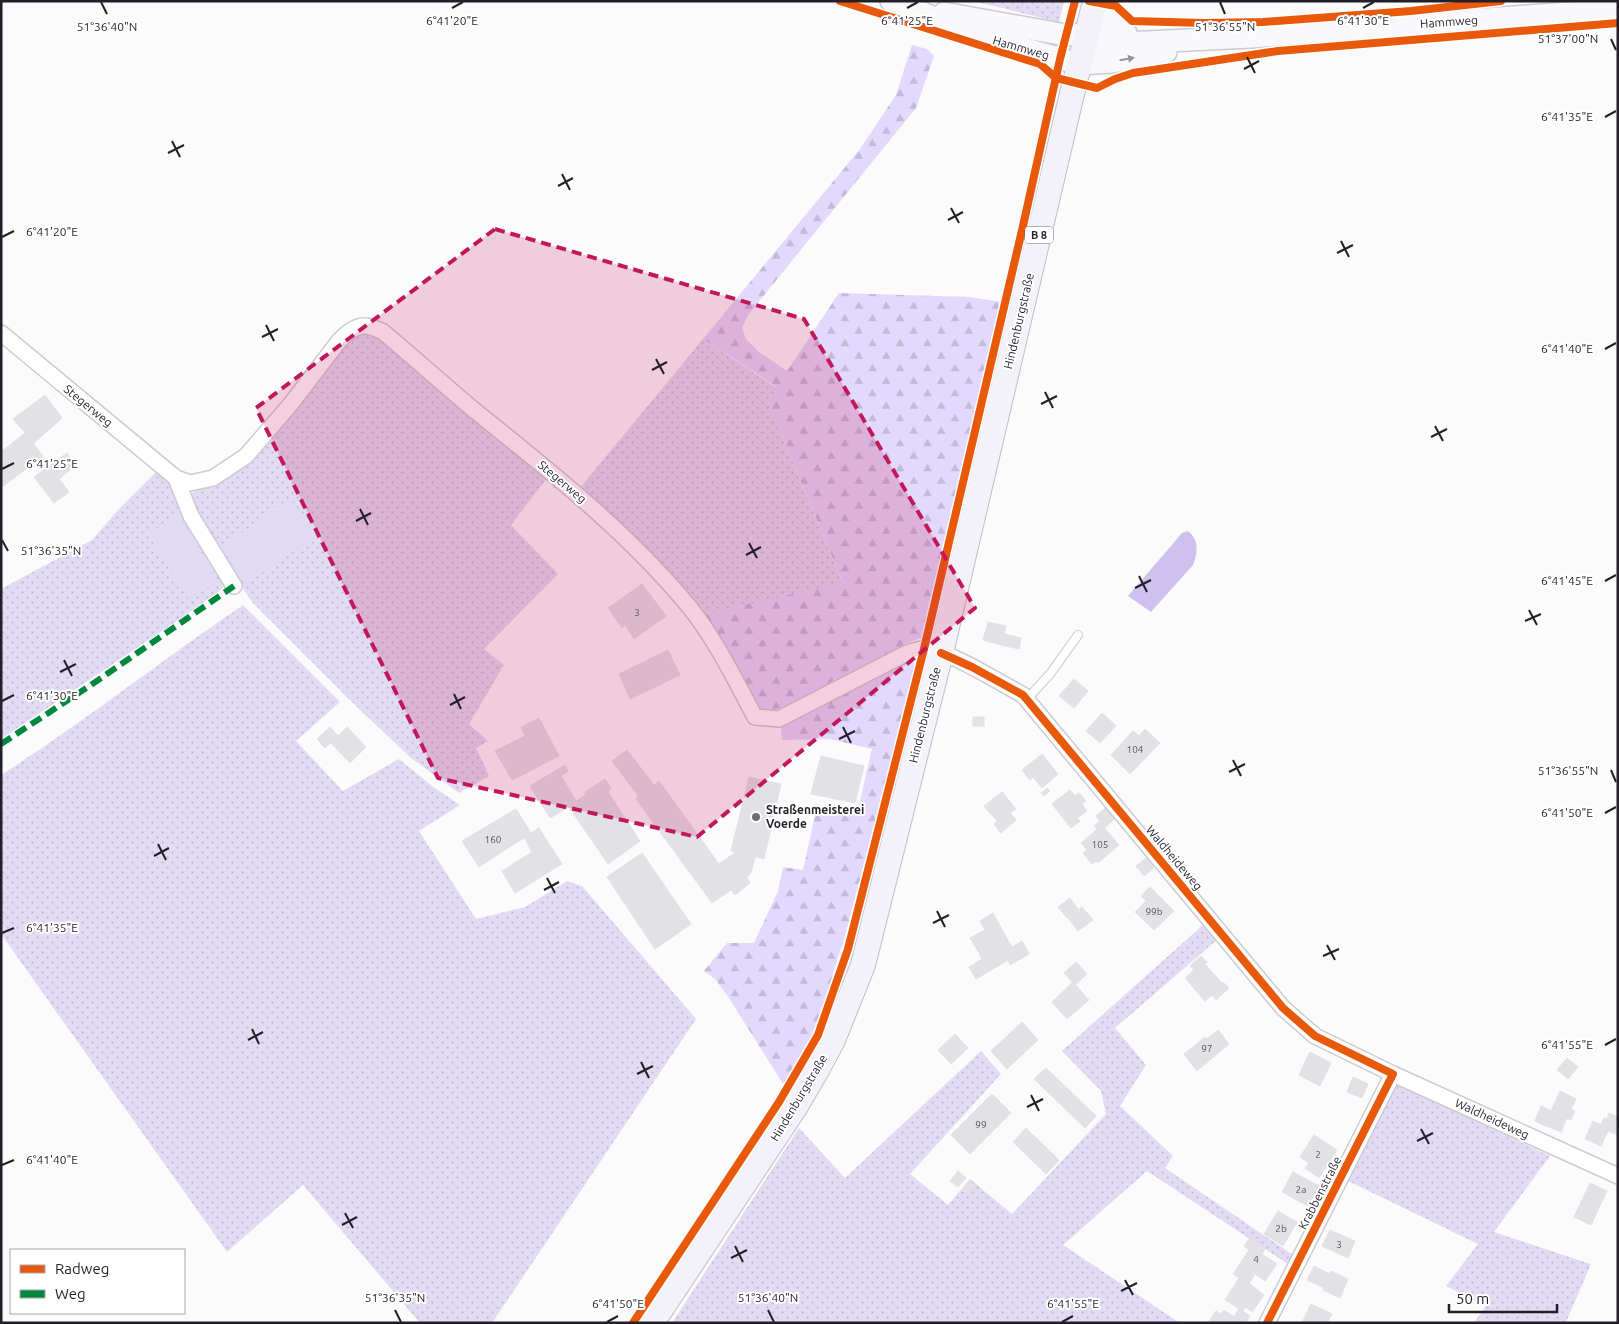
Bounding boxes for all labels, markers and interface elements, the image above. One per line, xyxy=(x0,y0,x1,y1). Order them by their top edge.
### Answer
street label: Hammweg xyxy=(1420,13,1478,30)
text: 6°41'20"E xyxy=(426,14,478,27)
text: 6°41'25"E xyxy=(881,14,933,27)
text: 6°41'30"E xyxy=(1337,14,1389,27)
text: 51°36'40"N xyxy=(77,20,137,33)
text: 51°36'55"N xyxy=(1195,20,1255,33)
text: 51°37'00"N xyxy=(1538,32,1598,45)
street label: Hammweg xyxy=(991,33,1051,62)
one-way arrow xyxy=(1120,54,1136,62)
text: 6°41'35"E xyxy=(1541,110,1593,123)
text: 6°41'20"E xyxy=(26,225,78,238)
road number: B 8 xyxy=(1025,226,1053,244)
street label: Hindenburgstraße xyxy=(1001,271,1036,370)
text: 6°41'40"E xyxy=(1541,342,1593,355)
street label: Stegerweg xyxy=(61,382,115,429)
text: 6°41'25"E xyxy=(26,457,78,470)
street label: Stegerweg xyxy=(536,458,589,505)
text: 51°36'35"N xyxy=(21,544,81,557)
text: 6°41'45"E xyxy=(1541,574,1593,587)
house number: 3 xyxy=(634,607,640,618)
street label: Hindenburgstraße xyxy=(906,666,943,764)
text: 6°41'30"E xyxy=(26,689,78,702)
house number: 104 xyxy=(1127,744,1144,755)
text: 51°36'55"N xyxy=(1538,764,1598,777)
place label: Straßenmeisterei Voerde xyxy=(766,803,864,830)
text: 6°41'50"E xyxy=(1541,806,1593,819)
marker: Straßenmeisterei Voerde xyxy=(750,811,762,823)
street label: Waldheideweg xyxy=(1144,823,1205,893)
house number: 160 xyxy=(485,834,502,845)
house number: 105 xyxy=(1092,839,1108,850)
house number: 99b xyxy=(1145,906,1163,917)
text: 6°41'35"E xyxy=(26,921,78,934)
text: 6°41'55"E xyxy=(1541,1038,1593,1051)
house number: 97 xyxy=(1201,1043,1213,1054)
street label: Hindenburgstraße xyxy=(768,1052,829,1143)
street label: Waldheideweg xyxy=(1453,1096,1531,1141)
house number: 99 xyxy=(975,1119,987,1130)
house number: 2 xyxy=(1315,1149,1321,1160)
text: 6°41'40"E xyxy=(26,1153,78,1166)
street label: Krabbenstraße xyxy=(1296,1154,1344,1231)
house number: 2a xyxy=(1296,1184,1306,1195)
house number: 2b xyxy=(1275,1223,1287,1234)
house number: 3 xyxy=(1336,1239,1342,1250)
legend xyxy=(10,1249,185,1314)
house number: 4 xyxy=(1253,1254,1259,1265)
text: Radweg xyxy=(55,1260,109,1277)
scale bar xyxy=(1449,1282,1556,1314)
text: Weg xyxy=(55,1285,86,1302)
text: 50 m xyxy=(1456,1290,1489,1307)
text: 51°36'35"N xyxy=(365,1291,425,1304)
text: 51°36'40"N xyxy=(738,1291,798,1304)
text: 6°41'50"E xyxy=(592,1297,644,1310)
text: 6°41'55"E xyxy=(1047,1297,1099,1310)

